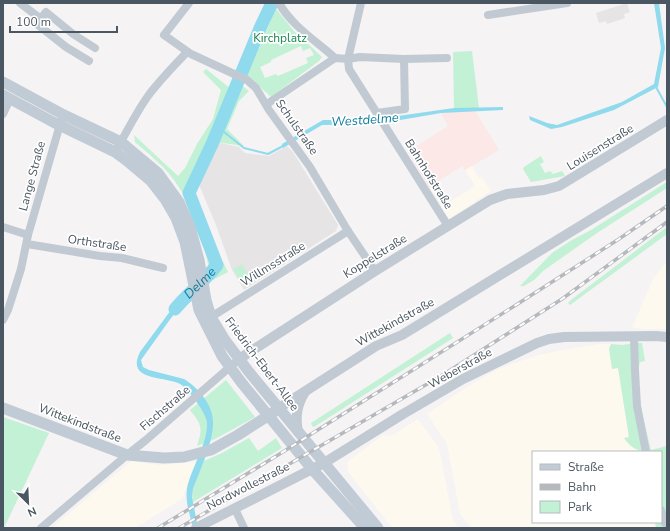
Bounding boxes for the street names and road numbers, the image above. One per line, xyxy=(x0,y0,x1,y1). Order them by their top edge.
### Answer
street label: Schulstraße xyxy=(272,96,322,158)
street label: Louisenstraße xyxy=(564,120,636,174)
street label: Bahnhofstraße xyxy=(401,136,457,212)
street label: Lange Straße xyxy=(15,139,49,213)
street label: Koppelstraße xyxy=(340,230,410,282)
street label: Orthstraße xyxy=(67,231,127,255)
street label: Willmsstraße xyxy=(238,238,308,290)
street label: Wittekindstraße xyxy=(353,294,437,350)
street label: Friedrich-Ebert-Allee xyxy=(221,314,303,414)
street label: Weberstraße xyxy=(425,344,495,392)
street label: Fischstraße xyxy=(136,382,194,434)
street label: Wittekindstraße xyxy=(36,400,124,446)
street label: Nordwollestraße xyxy=(204,458,292,514)

